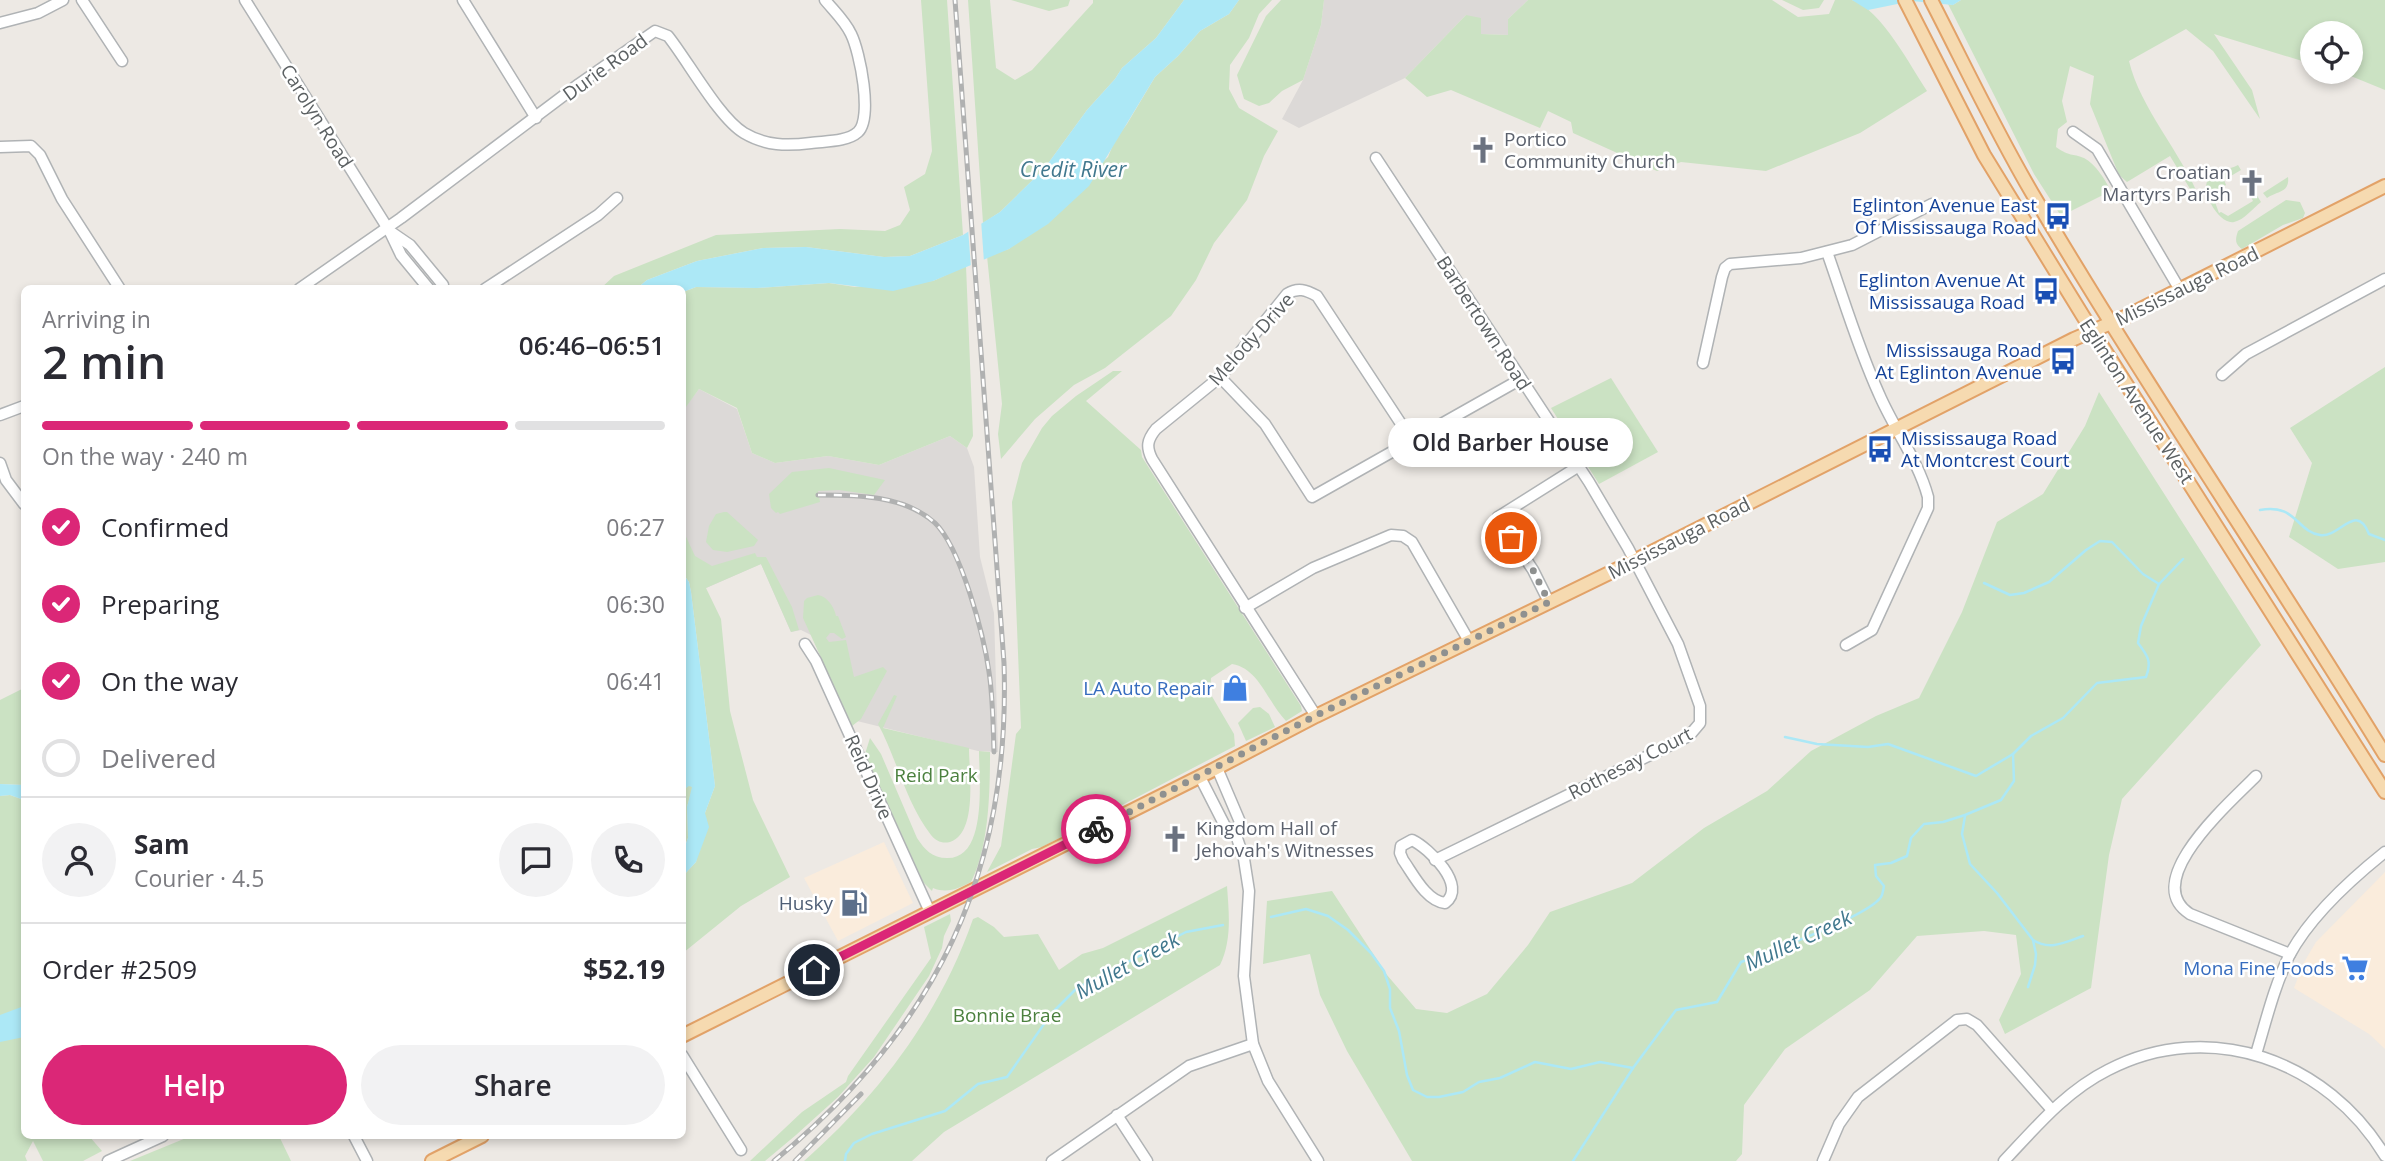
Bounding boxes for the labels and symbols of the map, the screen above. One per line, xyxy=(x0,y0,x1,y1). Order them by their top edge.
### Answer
street label: Durie Road xyxy=(557,27,653,107)
street label: Carolyn Road xyxy=(275,59,359,173)
place label: Portico Community Church xyxy=(1504,126,1676,174)
church icon: Portico Community Church xyxy=(1468,135,1498,165)
water label: Credit River xyxy=(1020,155,1127,183)
place label: Croatian Martyrs Parish xyxy=(2102,159,2231,207)
church icon: Croatian Martyrs Parish xyxy=(2237,168,2267,198)
place label: Eglinton Avenue East Of Mississauga Road xyxy=(1852,192,2037,240)
bus stop icon: Eglinton Avenue East Of Mississauga Road xyxy=(2043,201,2073,231)
street label: Mississauga Road xyxy=(2111,240,2263,332)
street label: Barbertown Road xyxy=(1431,251,1537,395)
place label: Eglinton Avenue At Mississauga Road xyxy=(1858,267,2025,315)
bus stop icon: Eglinton Avenue At Mississauga Road xyxy=(2031,276,2061,306)
street label: Melody Drive xyxy=(1202,287,1300,391)
street label: Eglinton Avenue West xyxy=(2074,313,2200,489)
place label: Mississauga Road At Eglinton Avenue xyxy=(1875,337,2042,385)
bus stop icon: Mississauga Road At Eglinton Avenue xyxy=(2048,346,2078,376)
callout: Old Barber House xyxy=(1388,419,1634,468)
place label: Mississauga Road At Montcrest Court xyxy=(1901,425,2070,473)
bus stop icon: Mississauga Road At Montcrest Court xyxy=(1865,434,1895,464)
street label: Mississauga Road xyxy=(1603,491,1755,585)
pin xyxy=(1481,508,1541,568)
shop icon: LA Auto Repair xyxy=(1220,673,1250,703)
place label: LA Auto Repair xyxy=(1083,675,1214,701)
street label: Rothesay Court xyxy=(1564,720,1697,805)
street label: Reid Drive xyxy=(839,730,899,824)
park label: Reid Park xyxy=(894,762,978,788)
courier xyxy=(1061,794,1131,864)
place label: Kingdom Hall of Jehovah's Witnesses xyxy=(1194,815,1374,863)
church icon: Kingdom Hall of Jehovah's Witnesses xyxy=(1160,824,1190,854)
fuel station icon: Husky xyxy=(839,888,869,918)
place label: Husky xyxy=(779,890,833,916)
water label: Mullet Creek xyxy=(1740,903,1857,977)
water label: Mullet Creek xyxy=(1070,925,1185,1005)
pin xyxy=(784,940,844,1000)
supermarket icon: Mona Fine Foods xyxy=(2340,953,2370,983)
place label: Mona Fine Foods xyxy=(2183,955,2334,981)
park label: Bonnie Brae xyxy=(953,1002,1061,1028)

